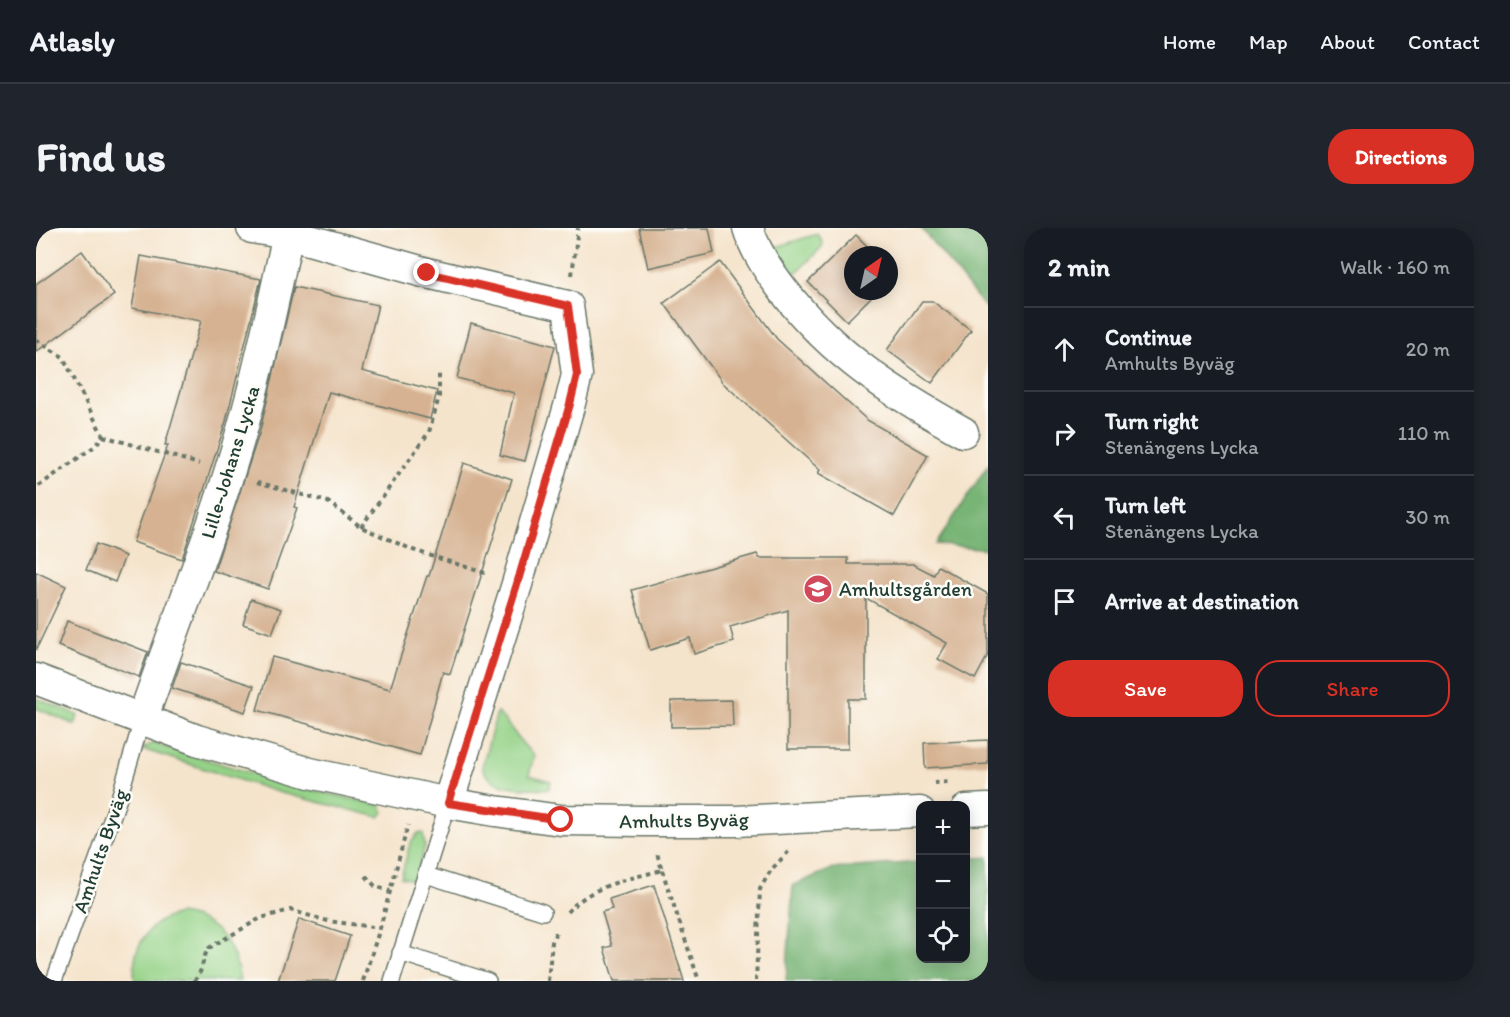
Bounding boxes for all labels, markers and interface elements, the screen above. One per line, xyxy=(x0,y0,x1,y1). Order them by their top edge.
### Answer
text: Atlasly xyxy=(30,24,115,58)
text: Home xyxy=(1163,29,1216,54)
text: Map xyxy=(1249,29,1288,54)
text: About xyxy=(1321,29,1375,54)
text: Contact xyxy=(1408,29,1480,54)
button: Directions xyxy=(1328,129,1474,184)
text: Find us xyxy=(36,131,166,182)
north arrow xyxy=(844,246,898,300)
text: 2 min xyxy=(1048,251,1110,283)
text: Walk · 160 m xyxy=(1340,255,1450,279)
route end xyxy=(413,259,439,285)
text: Continue xyxy=(1105,324,1192,351)
icon: ahead xyxy=(1048,333,1081,366)
text: 20 m xyxy=(1406,337,1450,361)
text: Amhults Byväg xyxy=(1105,351,1235,375)
street label: Lille-Johans Lycka xyxy=(195,382,265,541)
text: Turn right xyxy=(1105,408,1199,435)
icon: right xyxy=(1048,417,1081,450)
text: 110 m xyxy=(1398,421,1450,445)
text: Stenängens Lycka xyxy=(1105,435,1259,459)
text: Turn left xyxy=(1105,492,1186,519)
icon: left xyxy=(1048,501,1081,534)
text: 30 m xyxy=(1405,505,1450,529)
text: Stenängens Lycka xyxy=(1105,519,1259,543)
school or university icon: Amhultsgården xyxy=(802,573,834,605)
place label: Amhultsgården xyxy=(839,577,972,601)
icon: arrive xyxy=(1048,585,1081,618)
text: Arrive at destination xyxy=(1105,588,1299,615)
button: Save xyxy=(1048,660,1243,717)
button: Share xyxy=(1255,660,1450,717)
street label: Amhults Byväg xyxy=(68,785,133,916)
map controls xyxy=(916,801,970,963)
button: + xyxy=(916,801,970,855)
route start xyxy=(547,806,573,832)
street label: Amhults Byväg xyxy=(619,807,750,833)
button: − xyxy=(916,855,970,909)
button: locate xyxy=(916,909,970,963)

